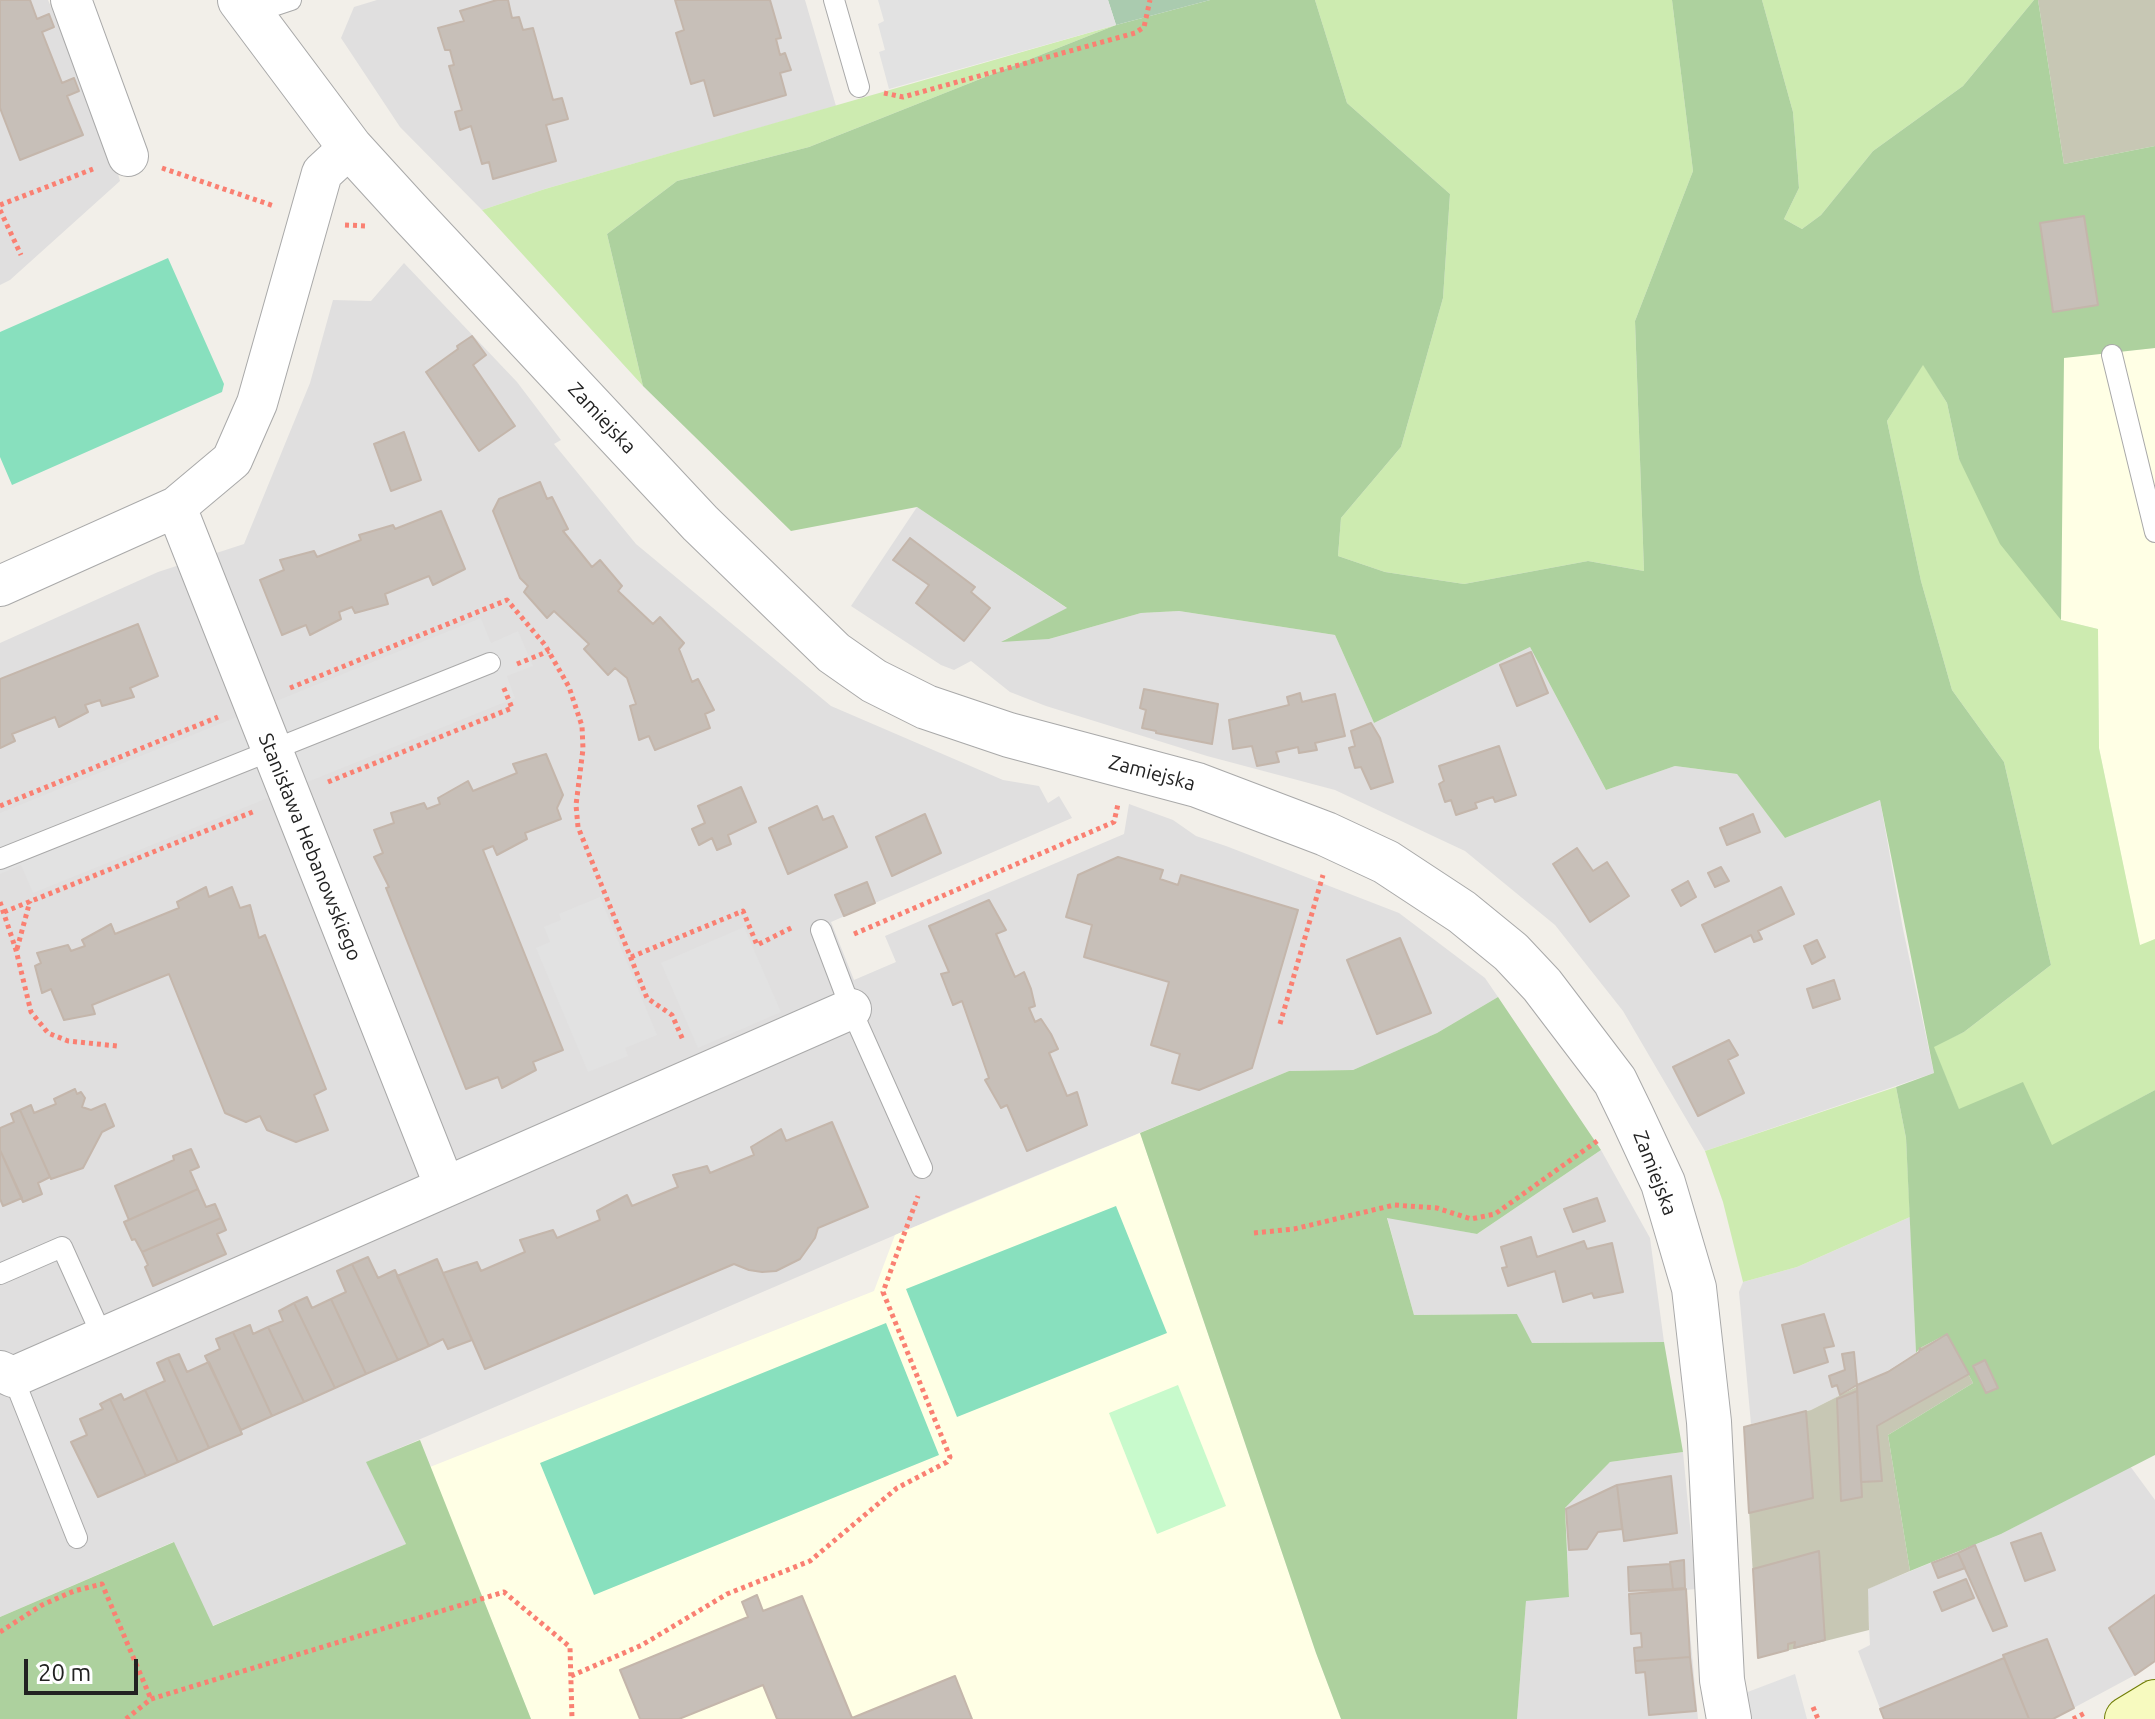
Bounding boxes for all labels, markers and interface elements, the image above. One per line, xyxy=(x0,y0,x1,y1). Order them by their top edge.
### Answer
street label: Zamiejska xyxy=(563,377,641,459)
street label: Stanisława Hebanowskiego xyxy=(253,730,367,964)
street label: Zamiejska xyxy=(1106,750,1198,796)
street label: Zamiejska xyxy=(1628,1127,1682,1219)
scale bar xyxy=(28,1643,142,1693)
text: 20 m xyxy=(38,1659,91,1686)

